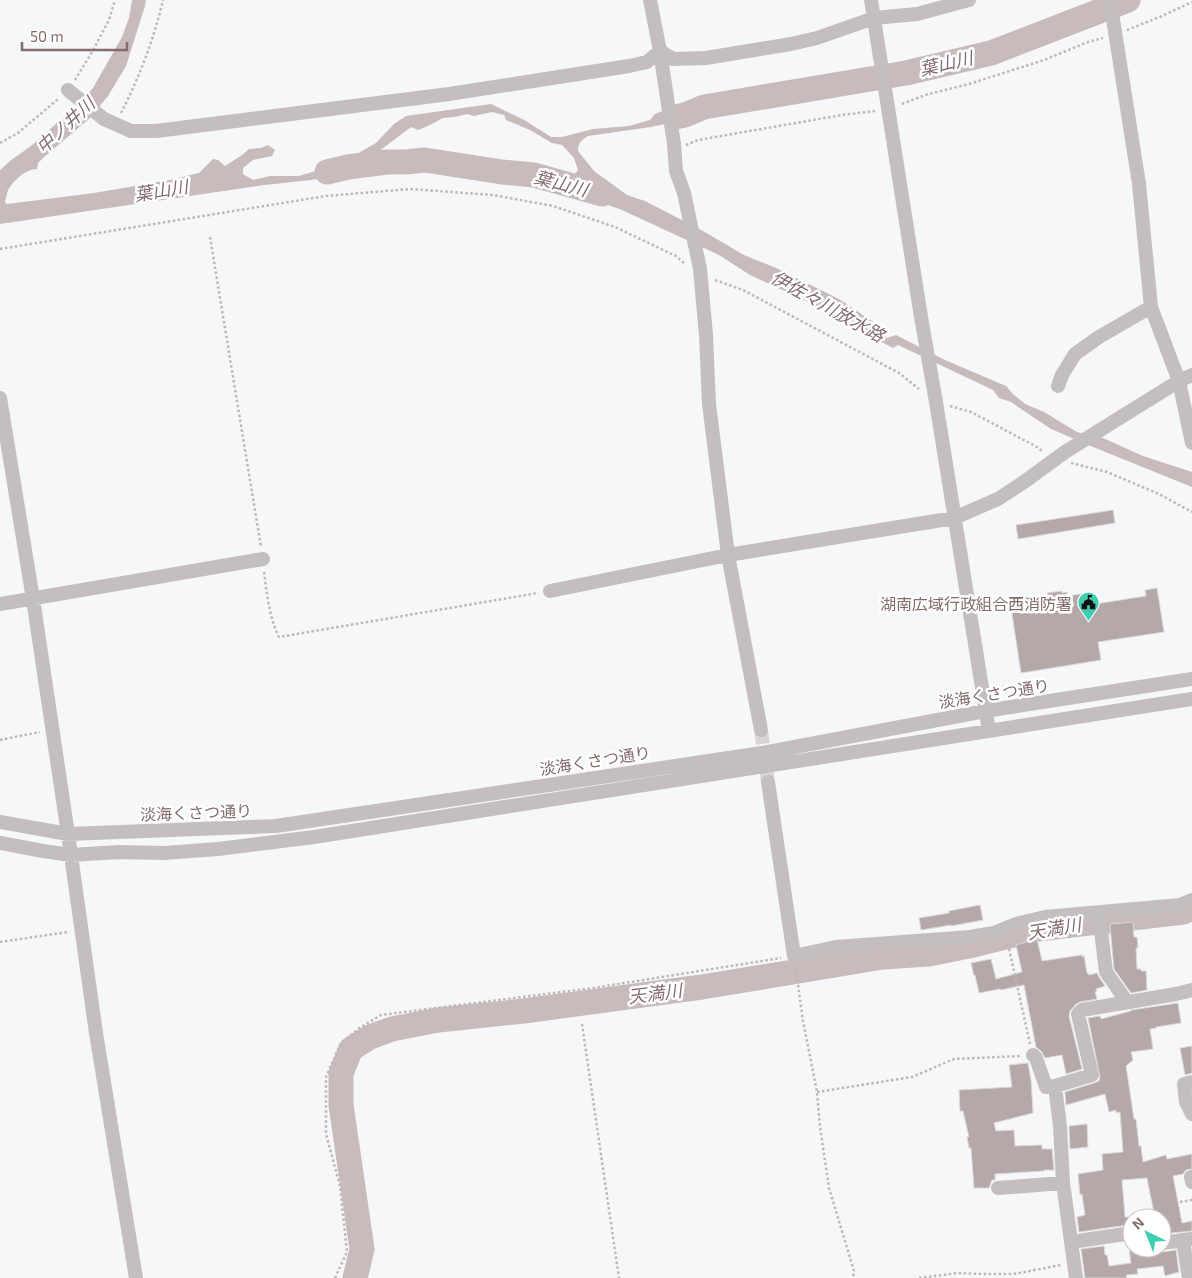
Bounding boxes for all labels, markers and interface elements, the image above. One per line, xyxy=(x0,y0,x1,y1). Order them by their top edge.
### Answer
scale bar xyxy=(22,20,128,52)
text: 50 m xyxy=(30,27,64,45)
water label: 葉山川 xyxy=(917,46,977,80)
water label: 中ノ井川 xyxy=(31,91,100,158)
water label: 葉山川 xyxy=(532,165,592,201)
water label: 葉山川 xyxy=(133,175,191,205)
water label: 伊佐々川放水路 xyxy=(768,266,890,347)
public building icon: 湖南広域行政組合西消防署 xyxy=(1076,591,1100,622)
place label: 湖南広域行政組合西消防署 xyxy=(880,594,1072,613)
street label: 淡海くさつ通り xyxy=(937,675,1051,711)
street label: 淡海くさつ通り xyxy=(538,742,652,778)
street label: 淡海くさつ通り xyxy=(140,801,252,823)
water label: 天満川 xyxy=(1026,913,1084,943)
water label: 天満川 xyxy=(627,979,685,1007)
north arrow xyxy=(1122,1208,1172,1258)
text: N xyxy=(1128,1213,1147,1233)

